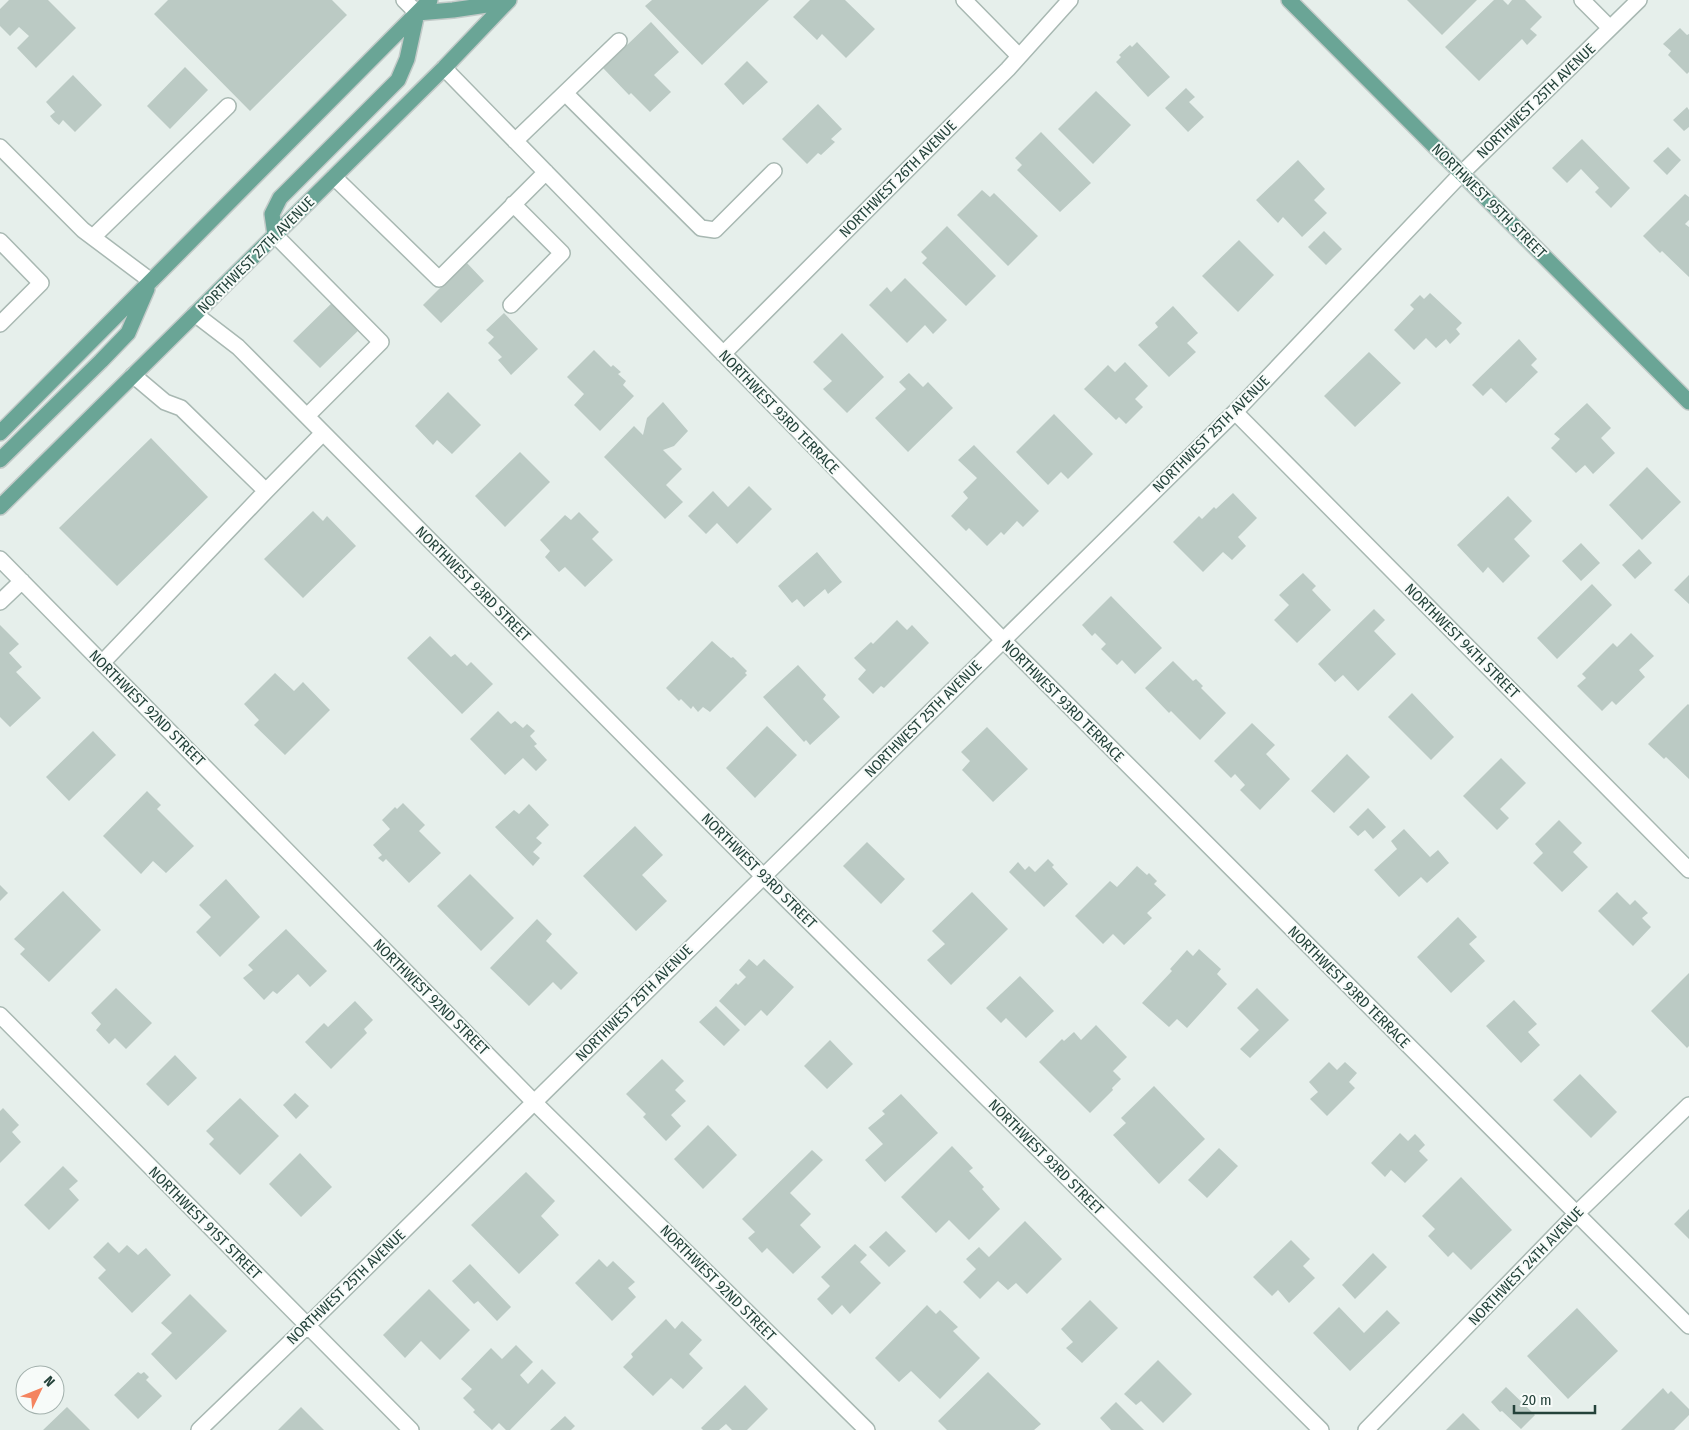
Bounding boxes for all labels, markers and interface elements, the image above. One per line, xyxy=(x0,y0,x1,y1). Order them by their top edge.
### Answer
street label: NORTHWEST 25TH AVENUE xyxy=(1473,40,1599,162)
street label: NORTHWEST 26TH AVENUE xyxy=(836,117,960,241)
street label: NORTHWEST 95TH STREET xyxy=(1428,140,1550,262)
street label: NORTHWEST 27TH AVENUE xyxy=(194,193,318,317)
street label: NORTHWEST 93RD TERRACE xyxy=(715,346,843,478)
street label: NORTHWEST 25TH AVENUE xyxy=(1149,372,1273,496)
street label: NORTHWEST 93RD STREET xyxy=(412,523,534,645)
street label: NORTHWEST 94TH STREET xyxy=(1401,580,1523,702)
street label: NORTHWEST 93RD TERRACE xyxy=(998,636,1128,766)
street label: NORTHWEST 92ND STREET xyxy=(85,646,209,770)
street label: NORTHWEST 25TH AVENUE xyxy=(861,657,985,781)
street label: NORTHWEST 93RD STREET xyxy=(698,810,820,932)
street label: NORTHWEST 93RD TERRACE xyxy=(1284,922,1414,1052)
street label: NORTHWEST 92ND STREET xyxy=(369,935,493,1059)
street label: NORTHWEST 25TH AVENUE xyxy=(572,941,696,1065)
street label: NORTHWEST 93RD STREET xyxy=(985,1096,1107,1218)
street label: NORTHWEST 91ST STREET xyxy=(145,1163,265,1283)
street label: NORTHWEST 24TH AVENUE xyxy=(1465,1203,1587,1329)
street label: NORTHWEST 92ND STREET xyxy=(656,1221,780,1345)
street label: NORTHWEST 25TH AVENUE xyxy=(283,1226,409,1348)
north arrow xyxy=(15,1365,65,1415)
text: N xyxy=(40,1373,58,1390)
scale bar xyxy=(1514,1382,1595,1414)
text: 20 m xyxy=(1522,1391,1552,1409)

